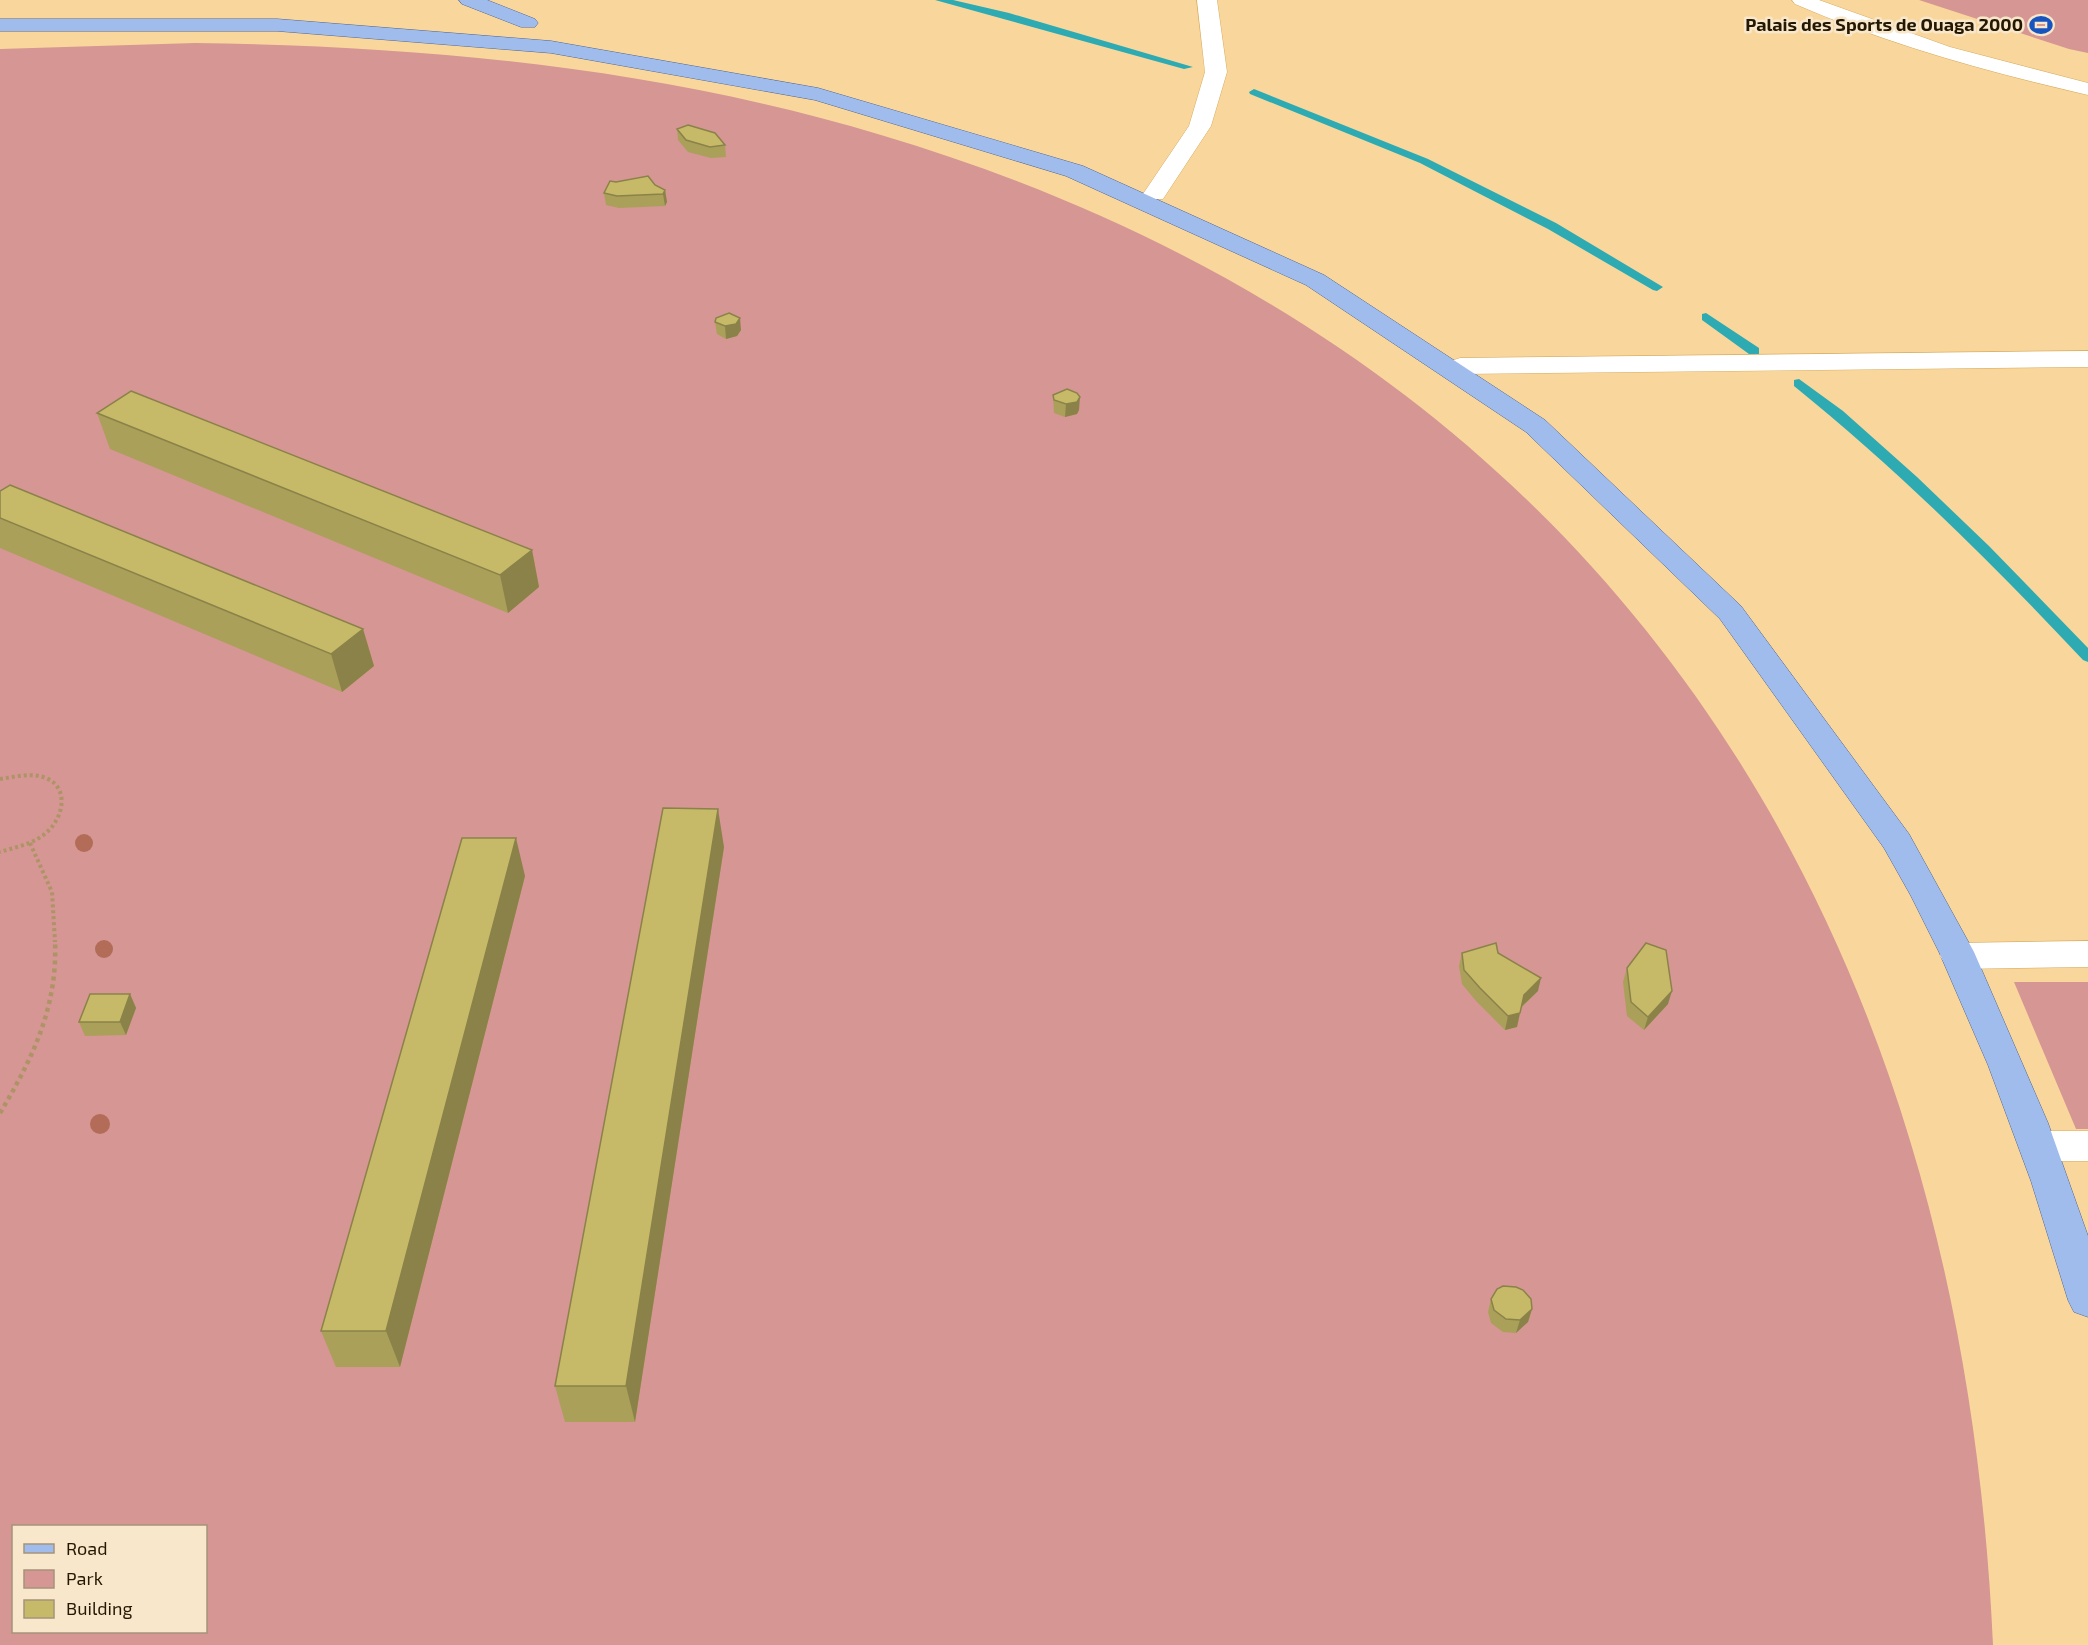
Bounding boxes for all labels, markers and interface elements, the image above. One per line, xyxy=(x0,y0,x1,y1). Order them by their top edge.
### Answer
sports icon: Palais des Sports de Ouaga 2000 xyxy=(2028,12,2054,38)
place label: Palais des Sports de Ouaga 2000 xyxy=(1745,13,2023,35)
legend xyxy=(12,1525,207,1633)
text: Road xyxy=(66,1537,107,1559)
text: Park xyxy=(66,1567,103,1589)
text: Building xyxy=(66,1597,133,1619)

